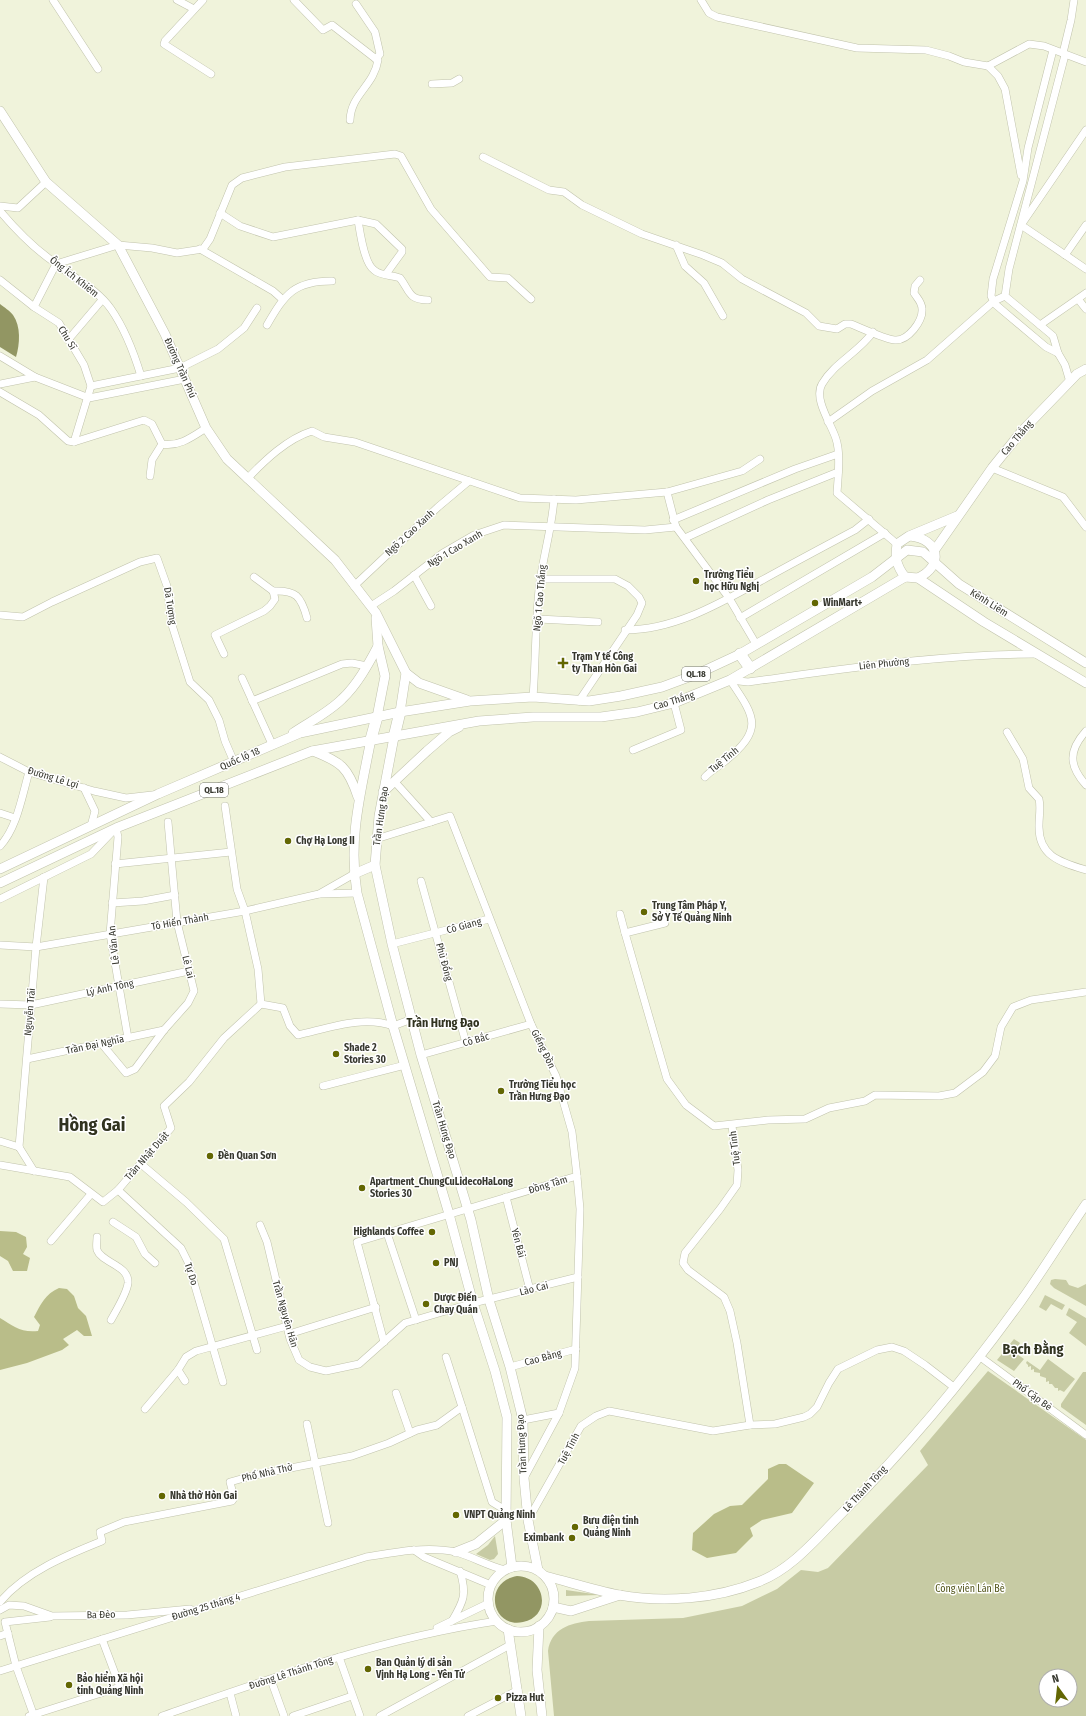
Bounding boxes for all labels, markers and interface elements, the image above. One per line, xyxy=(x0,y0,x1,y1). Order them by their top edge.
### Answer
street label: Ông Ích Khiêm xyxy=(47,253,102,300)
street label: Chu Sĩ xyxy=(55,324,79,352)
street label: Đường Trần Phú xyxy=(161,336,200,400)
street label: Cao Thắng xyxy=(997,417,1036,458)
street label: Ngõ 2 Cao Xanh xyxy=(383,507,437,559)
street label: Ngõ 1 Cao Xanh xyxy=(425,528,485,570)
street label: Ngõ 1 Cao Thắng xyxy=(529,564,549,632)
place label: Trường Tiểu học Hữu Nghị xyxy=(704,567,759,593)
marker: Trường Tiểu học Hữu Nghị xyxy=(691,576,701,586)
street label: Dã Tượng xyxy=(161,586,179,626)
street label: Kênh Liêm xyxy=(968,587,1010,619)
place label: WinMart+ xyxy=(823,597,863,609)
marker: WinMart+ xyxy=(810,598,820,608)
place label: Trạm Y tế Công ty Than Hòn Gai xyxy=(572,650,637,675)
street label: Liên Phường xyxy=(858,655,910,673)
marker: Trạm Y tế Công ty Than Hòn Gai xyxy=(557,657,569,669)
road number: QL.18 xyxy=(682,667,710,681)
street label: Cao Thắng xyxy=(651,687,696,713)
street label: Quốc lộ 18 xyxy=(218,744,262,773)
street label: Tuệ Tĩnh xyxy=(707,744,741,776)
street label: Đường Lê Lợi xyxy=(26,765,80,791)
road number: QL.18 xyxy=(200,783,228,797)
street label: Trần Hưng Đạo xyxy=(370,785,391,847)
place label: Chợ Hạ Long II xyxy=(296,835,355,847)
marker: Chợ Hạ Long II xyxy=(283,836,293,846)
place label: Trung Tâm Pháp Y, Sở Y Tế Quảng Ninh xyxy=(652,899,732,924)
marker: Trung Tâm Pháp Y, Sở Y Tế Quảng Ninh xyxy=(639,907,649,917)
street label: Tô Hiến Thành xyxy=(150,910,210,933)
street label: Cô Giang xyxy=(445,916,483,936)
street label: Lê Văn An xyxy=(106,925,122,965)
street label: Phù Đổng xyxy=(433,941,457,983)
street label: Lê Lai xyxy=(179,954,197,980)
street label: Lý Anh Tông xyxy=(85,976,135,999)
street label: Nguyễn Trãi xyxy=(21,988,38,1036)
district label: Trần Hưng Đạo xyxy=(407,1014,480,1030)
street label: Giếng Đồn xyxy=(528,1027,558,1070)
street label: Cô Bắc xyxy=(461,1028,491,1050)
street label: Trần Đại Nghĩa xyxy=(65,1032,125,1057)
place label: Shade 2 Stories 30 xyxy=(344,1042,386,1066)
marker: Shade 2 Stories 30 xyxy=(331,1049,341,1059)
place label: Trường Tiểu học Trần Hưng Đạo xyxy=(509,1077,576,1103)
marker: Trường Tiểu học Trần Hưng Đạo xyxy=(496,1086,506,1096)
street label: Trần Hưng Đạo xyxy=(430,1099,459,1160)
district label: Hồng Gai xyxy=(59,1113,125,1136)
street label: Trần Nhật Duật xyxy=(122,1128,172,1183)
street label: Tuệ Tĩnh xyxy=(727,1130,743,1166)
place label: Đền Quan Sơn xyxy=(218,1149,276,1162)
marker: Đền Quan Sơn xyxy=(205,1151,215,1161)
street label: Đồng Tâm xyxy=(527,1172,569,1197)
place label: Apartment_ChungCuLidecoHaLong Stories 30 xyxy=(369,1176,513,1200)
marker: Apartment_ChungCuLidecoHaLong Stories 30 xyxy=(357,1183,367,1193)
place label: Highlands Coffee xyxy=(353,1226,424,1238)
marker: Highlands Coffee xyxy=(427,1227,437,1237)
street label: Yên Bái xyxy=(508,1227,528,1259)
place label: PNJ xyxy=(444,1257,458,1269)
marker: PNJ xyxy=(431,1258,441,1268)
street label: Tự Do xyxy=(182,1261,200,1287)
street label: Trần Nguyên Hãn xyxy=(270,1279,301,1349)
street label: Lào Cai xyxy=(518,1280,550,1298)
place label: Dược Điến Chay Quán xyxy=(434,1291,478,1316)
marker: Dược Điến Chay Quán xyxy=(421,1299,431,1309)
district label: Bạch Đằng xyxy=(1003,1339,1063,1358)
street label: Cao Bằng xyxy=(523,1345,563,1369)
street label: Phố Cặp Bè xyxy=(1010,1376,1055,1413)
street label: Trần Hưng Đạo xyxy=(513,1414,530,1474)
street label: Tuệ Tĩnh xyxy=(556,1431,582,1467)
street label: Phố Nhà Thờ xyxy=(240,1460,294,1485)
street label: Lê Thánh Tông xyxy=(841,1463,890,1514)
place label: Nhà thờ Hòn Gai xyxy=(170,1489,237,1502)
marker: Nhà thờ Hòn Gai xyxy=(157,1491,167,1501)
place label: VNPT Quảng Ninh xyxy=(463,1508,535,1521)
marker: VNPT Quảng Ninh xyxy=(451,1510,461,1520)
place label: Bưu điện tỉnh Quảng Ninh xyxy=(583,1514,639,1539)
marker: Bưu điện tỉnh Quảng Ninh xyxy=(570,1522,580,1532)
place label: Eximbank xyxy=(524,1532,565,1544)
marker: Eximbank xyxy=(567,1533,577,1543)
park label: Công viên Lán Bè xyxy=(935,1583,1005,1595)
street label: Đường 25 tháng 4 xyxy=(170,1591,242,1623)
street label: Ba Đèo xyxy=(86,1609,116,1621)
street label: Đường Lê Thánh Tông xyxy=(248,1654,335,1692)
place label: Ban Quản lý di sản Vịnh Hạ Long - Yên Tử xyxy=(375,1656,466,1681)
marker: Ban Quản lý di sản Vịnh Hạ Long - Yên Tử xyxy=(363,1664,373,1674)
north arrow xyxy=(1038,1668,1078,1708)
place label: Bảo hiểm Xã hội tỉnh Quảng Ninh xyxy=(77,1671,143,1697)
text: N xyxy=(1051,1672,1060,1686)
marker: Bảo hiểm Xã hội tỉnh Quảng Ninh xyxy=(64,1680,74,1690)
place label: Pizza Hut xyxy=(506,1692,545,1704)
marker: Pizza Hut xyxy=(493,1693,503,1703)

